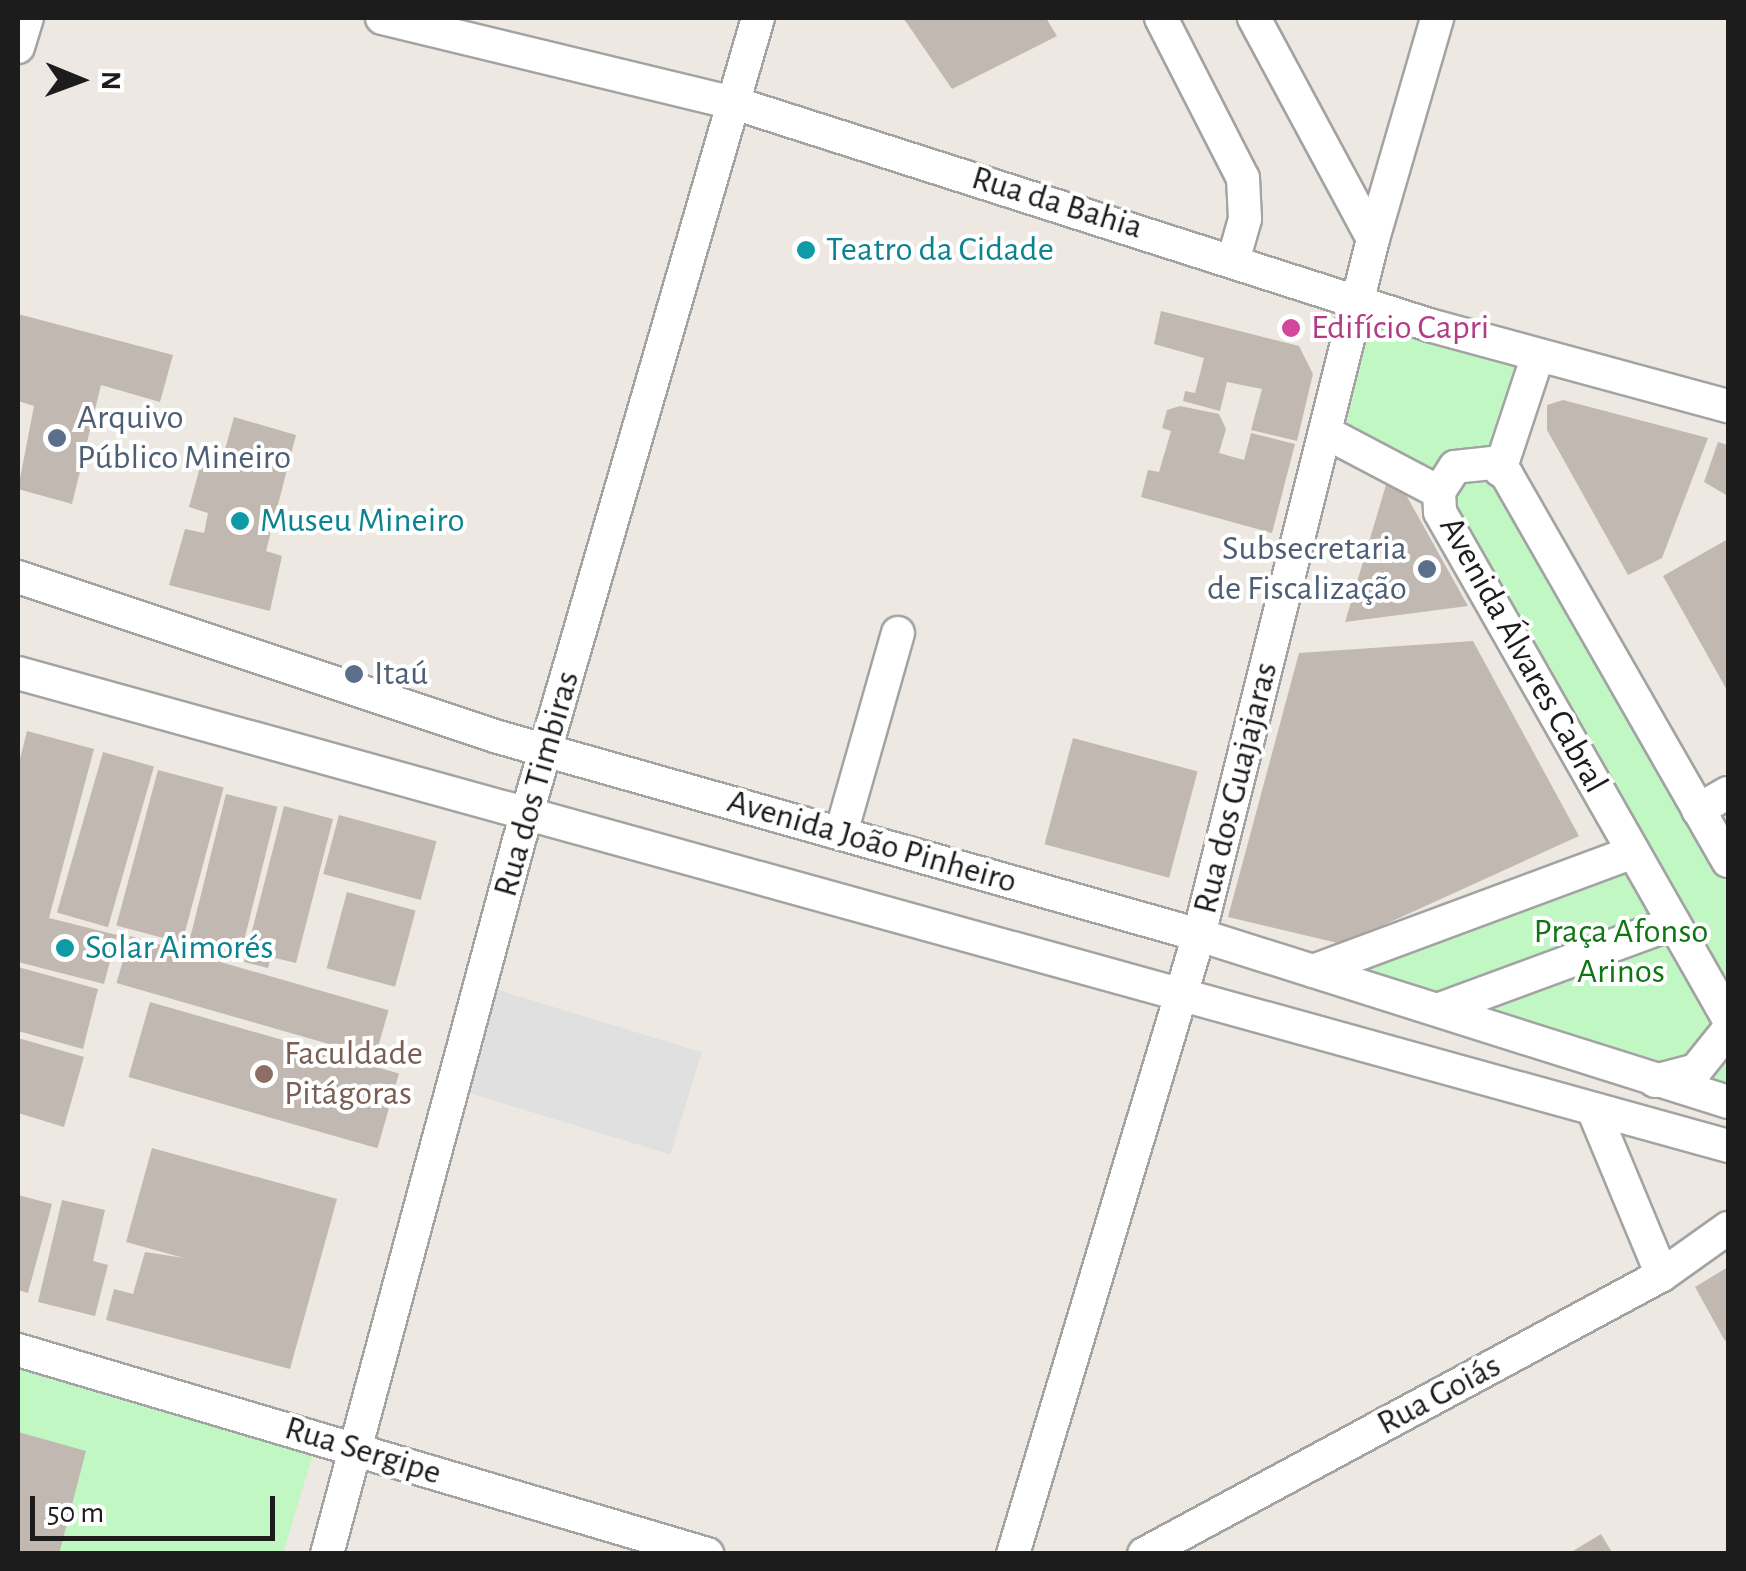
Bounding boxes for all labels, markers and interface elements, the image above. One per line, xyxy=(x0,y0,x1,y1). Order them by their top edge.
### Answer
north arrow xyxy=(30,30,130,130)
text: N xyxy=(96,71,124,91)
street label: Rua da Bahia xyxy=(967,157,1147,249)
place label: Teatro da Cidade xyxy=(826,229,1054,271)
marker: Teatro da Cidade xyxy=(795,239,817,261)
place label: Edifício Capri xyxy=(1311,307,1489,349)
marker: Edifício Capri xyxy=(1280,317,1302,339)
place label: Arquivo Público Mineiro xyxy=(77,397,291,479)
marker: Arquivo Público Mineiro xyxy=(46,427,68,449)
place label: Museu Mineiro xyxy=(260,500,465,542)
marker: Museu Mineiro xyxy=(229,510,251,532)
street label: Avenida Álvares Cabral xyxy=(1430,510,1616,800)
place label: Subsecretaria de Fiscalização xyxy=(1207,528,1407,610)
marker: Subsecretaria de Fiscalização xyxy=(1416,558,1438,580)
place label: Itaú xyxy=(374,653,428,695)
street label: Rua dos Guajajaras xyxy=(1184,658,1288,918)
marker: Itaú xyxy=(343,663,365,685)
street label: Rua dos Timbiras xyxy=(485,666,589,902)
street label: Avenida João Pinheiro xyxy=(722,781,1022,903)
park label: Praça Afonso Arinos xyxy=(1533,911,1709,993)
place label: Solar Aimorés xyxy=(85,927,273,969)
marker: Solar Aimorés xyxy=(54,937,76,959)
place label: Faculdade Pitágoras xyxy=(284,1033,423,1115)
marker: Faculdade Pitágoras xyxy=(253,1063,275,1085)
street label: Rua Goiás xyxy=(1370,1345,1508,1445)
street label: Rua Sergipe xyxy=(280,1407,446,1495)
scale bar xyxy=(35,1476,280,1538)
text: 50 m xyxy=(47,1498,104,1528)

